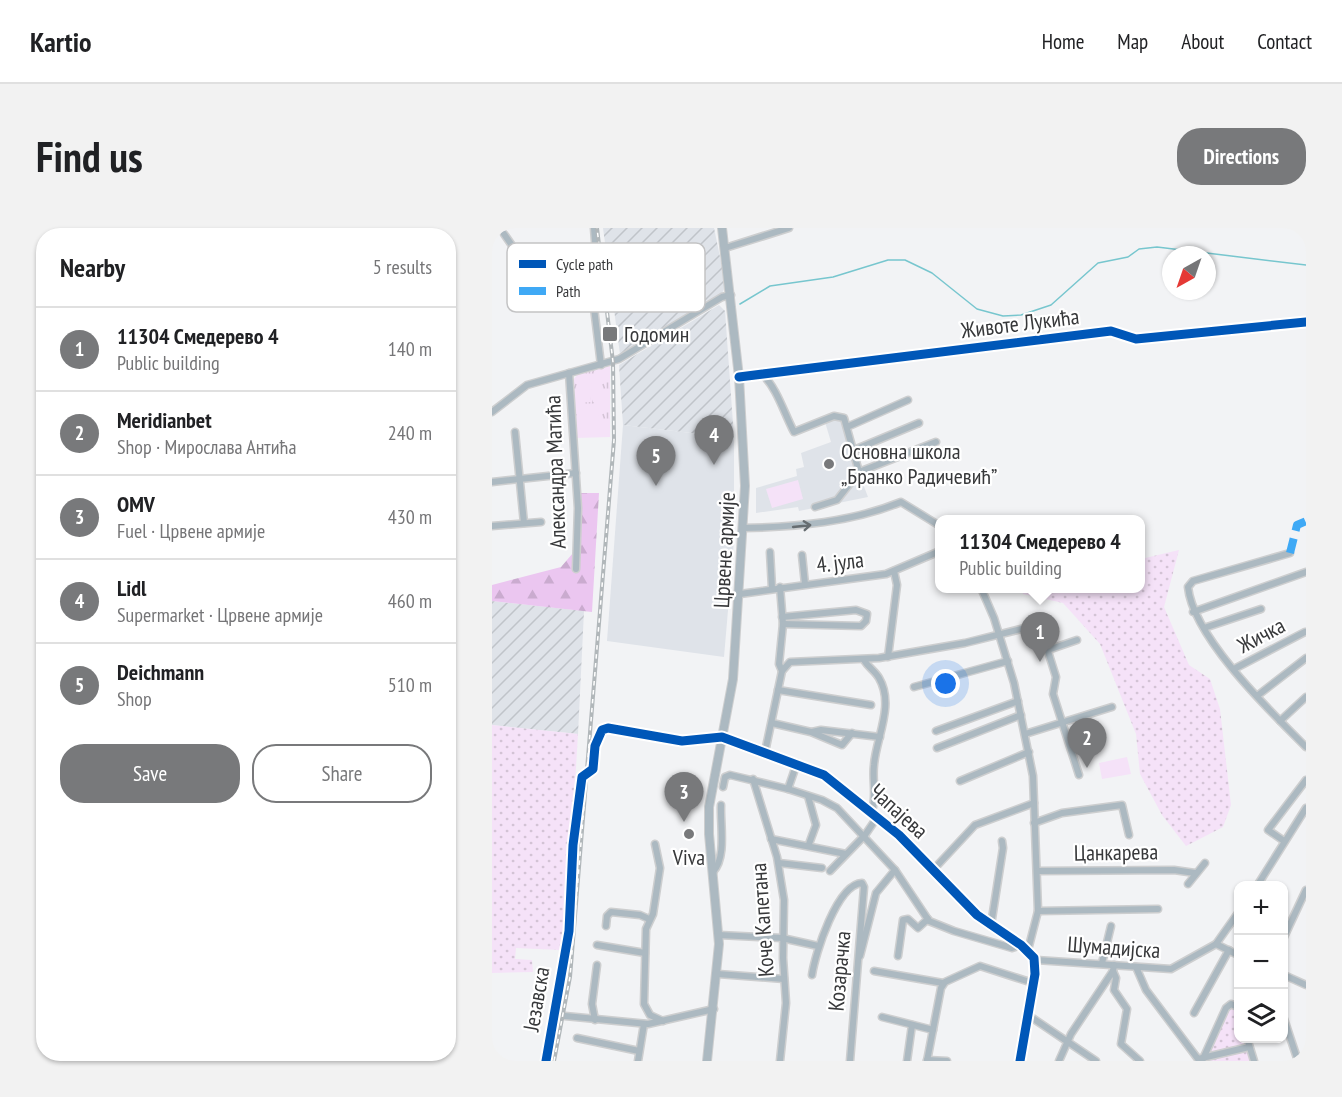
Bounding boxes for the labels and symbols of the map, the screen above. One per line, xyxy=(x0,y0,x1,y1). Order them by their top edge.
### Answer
legend xyxy=(507,243,705,312)
north arrow xyxy=(1162,246,1216,300)
text: Cycle path xyxy=(556,254,613,274)
text: Path xyxy=(556,281,581,301)
street label: Животе Лукића xyxy=(958,302,1081,344)
place label: Годомин xyxy=(624,320,689,348)
marker: Годомин xyxy=(601,325,619,343)
street label: Александра Матића xyxy=(538,395,572,549)
pin: 4 xyxy=(694,416,734,465)
pin: 5 xyxy=(636,436,676,486)
place label: Основна школа „Бранко Радичевић” xyxy=(841,437,997,490)
marker: Основна школа „Бранко Радичевић” xyxy=(822,457,836,471)
street label: Црвене армије xyxy=(707,491,741,609)
one-way arrow xyxy=(792,520,812,531)
street label: 4. јула xyxy=(815,545,865,579)
street label: Жичка xyxy=(1231,611,1290,660)
pin: 1 xyxy=(1020,612,1060,662)
your location xyxy=(931,669,960,698)
pin: 2 xyxy=(1068,718,1106,768)
pin: 3 xyxy=(664,772,704,822)
street label: Чапајева xyxy=(864,777,934,845)
marker: Viva xyxy=(682,827,696,841)
street label: Цанкарева xyxy=(1074,837,1158,867)
place label: Viva xyxy=(672,843,705,871)
street label: Коче Капетана xyxy=(744,862,780,978)
street label: Козарачка xyxy=(822,930,856,1012)
street label: Шумадијска xyxy=(1067,930,1161,964)
street label: Језавска xyxy=(516,965,555,1034)

